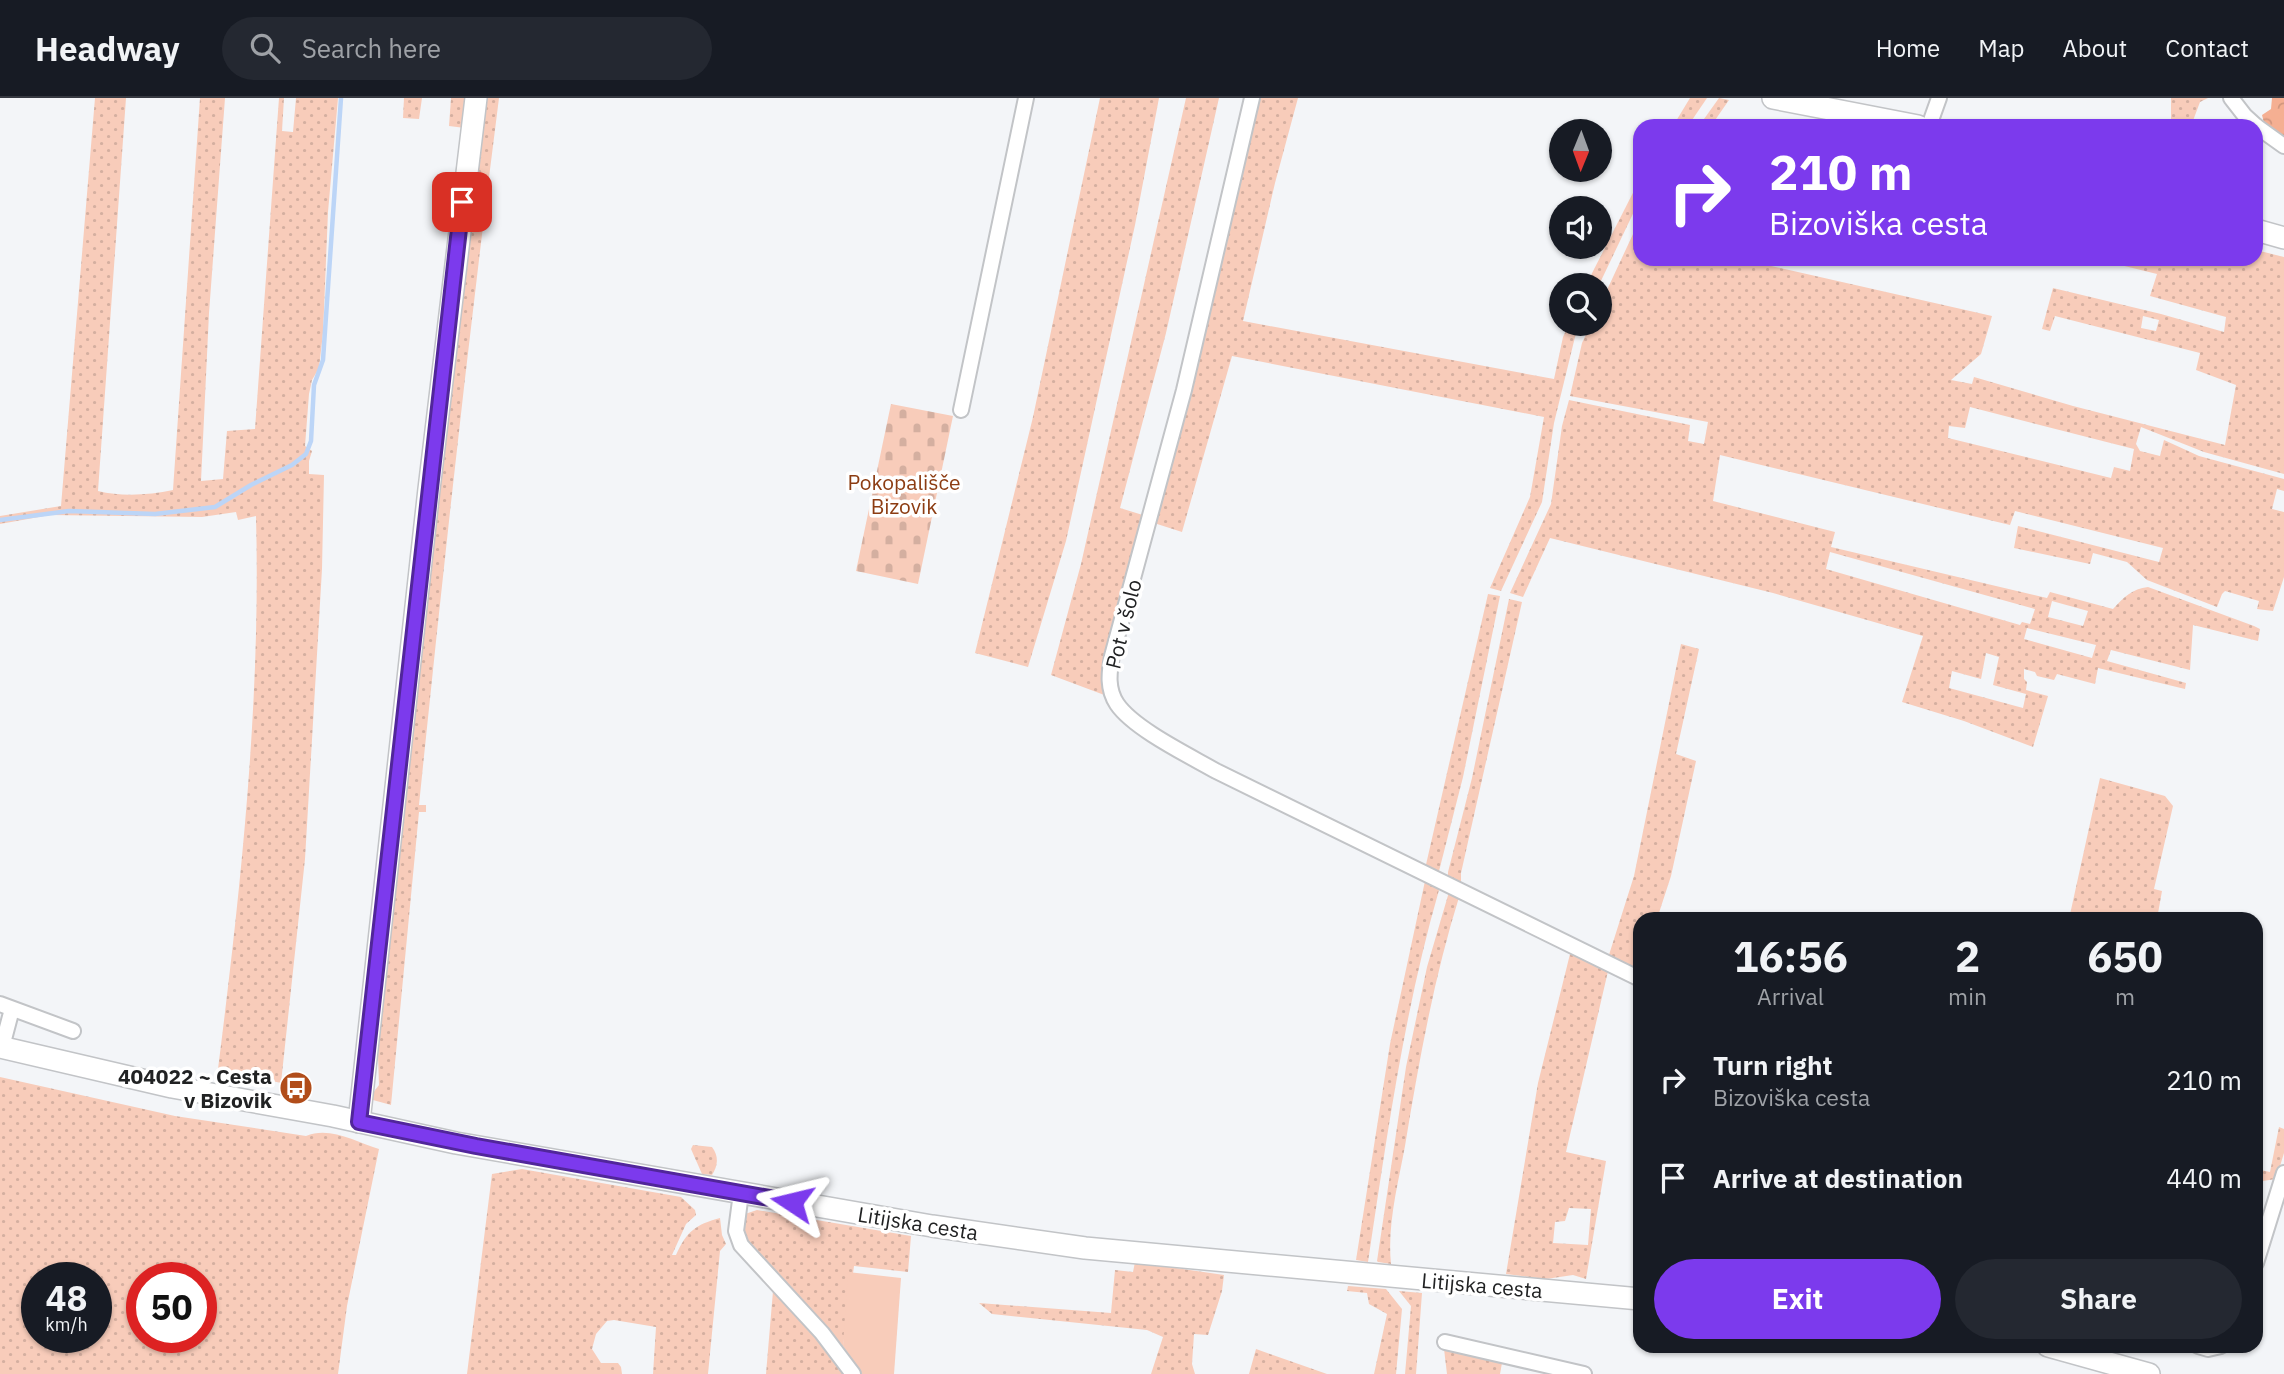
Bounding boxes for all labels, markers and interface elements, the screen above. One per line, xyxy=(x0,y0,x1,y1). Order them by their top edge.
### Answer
search box xyxy=(222,17,712,80)
text: Headway xyxy=(35,27,180,70)
icon: search xyxy=(246,29,284,67)
text: Search here xyxy=(302,31,441,65)
text: Home xyxy=(1876,32,1940,64)
text: Map xyxy=(1978,32,2024,64)
text: About xyxy=(2062,32,2127,64)
text: Contact xyxy=(2165,32,2249,64)
north arrow xyxy=(1549,119,1612,182)
map controls xyxy=(1549,119,1612,336)
text: 210 m xyxy=(1769,140,1913,203)
icon: right xyxy=(1654,147,1745,238)
pin xyxy=(432,172,492,232)
icon: arrive xyxy=(443,183,481,221)
button: sound xyxy=(1549,196,1612,259)
text: Bizoviška cesta xyxy=(1769,202,1988,244)
button: search xyxy=(1549,273,1612,336)
park label: Pokopališče Bizovik xyxy=(847,468,961,520)
street label: Pot v šolo xyxy=(1098,576,1148,672)
text: 16:56 xyxy=(1733,929,1848,984)
text: 2 xyxy=(1955,929,1980,984)
text: 650 xyxy=(2087,929,2163,984)
text: Arrival xyxy=(1757,981,1824,1011)
text: min xyxy=(1948,981,1987,1011)
text: m xyxy=(2115,981,2135,1011)
text: Turn right xyxy=(1713,1048,1832,1082)
icon: right xyxy=(1654,1061,1692,1099)
place label: 404022 ~ Cesta v Bizovik xyxy=(118,1062,273,1114)
text: 210 m xyxy=(2166,1063,2242,1097)
bus stop icon: 404022 ~ Cesta v Bizovik xyxy=(277,1069,315,1107)
text: Bizoviška cesta xyxy=(1713,1082,1870,1112)
icon: arrive xyxy=(1654,1159,1692,1197)
text: Arrive at destination xyxy=(1713,1161,1963,1195)
text: 440 m xyxy=(2166,1161,2242,1195)
position arrow xyxy=(755,1165,829,1239)
street label: Litijska cesta xyxy=(856,1200,980,1246)
button: Exit xyxy=(1654,1259,1941,1339)
button: Share xyxy=(1955,1259,2242,1339)
speed limit sign: 50 xyxy=(126,1262,217,1353)
street label: Litijska cesta xyxy=(1420,1266,1544,1304)
text: 48 xyxy=(45,1275,88,1321)
text: km/h xyxy=(45,1313,88,1336)

